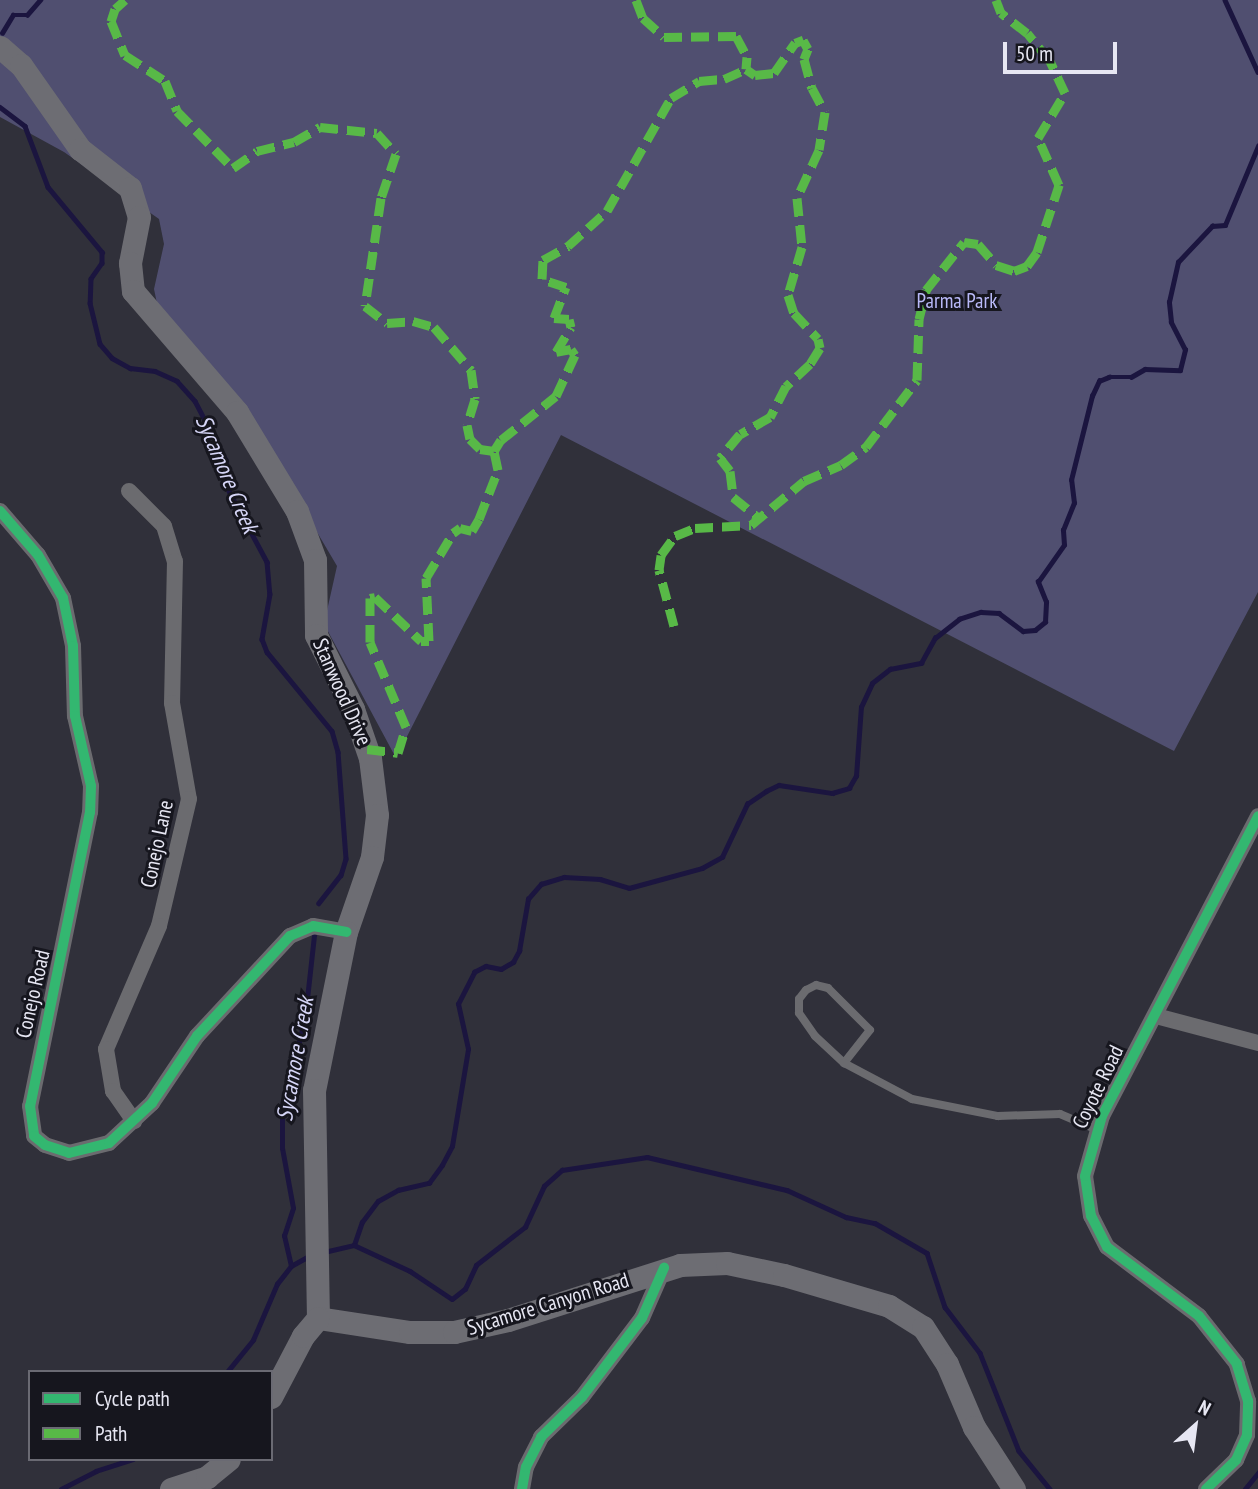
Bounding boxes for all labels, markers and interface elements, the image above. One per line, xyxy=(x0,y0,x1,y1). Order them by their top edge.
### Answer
scale bar xyxy=(1006,28,1120,72)
text: 50 m xyxy=(1016,40,1053,67)
park label: Parma Park xyxy=(917,288,997,314)
water label: Sycamore Creek xyxy=(190,411,264,537)
street label: Stanwood Drive xyxy=(307,635,377,749)
street label: Conejo Lane xyxy=(135,798,179,890)
street label: Conejo Road xyxy=(11,947,55,1041)
water label: Sycamore Creek xyxy=(270,995,320,1123)
street label: Coyote Road xyxy=(1067,1041,1129,1133)
street label: Sycamore Canyon Road xyxy=(464,1267,632,1341)
legend xyxy=(28,1370,273,1461)
text: Cycle path xyxy=(95,1385,170,1412)
north arrow xyxy=(1160,1391,1230,1461)
text: N xyxy=(1195,1394,1215,1420)
text: Path xyxy=(95,1420,127,1447)

